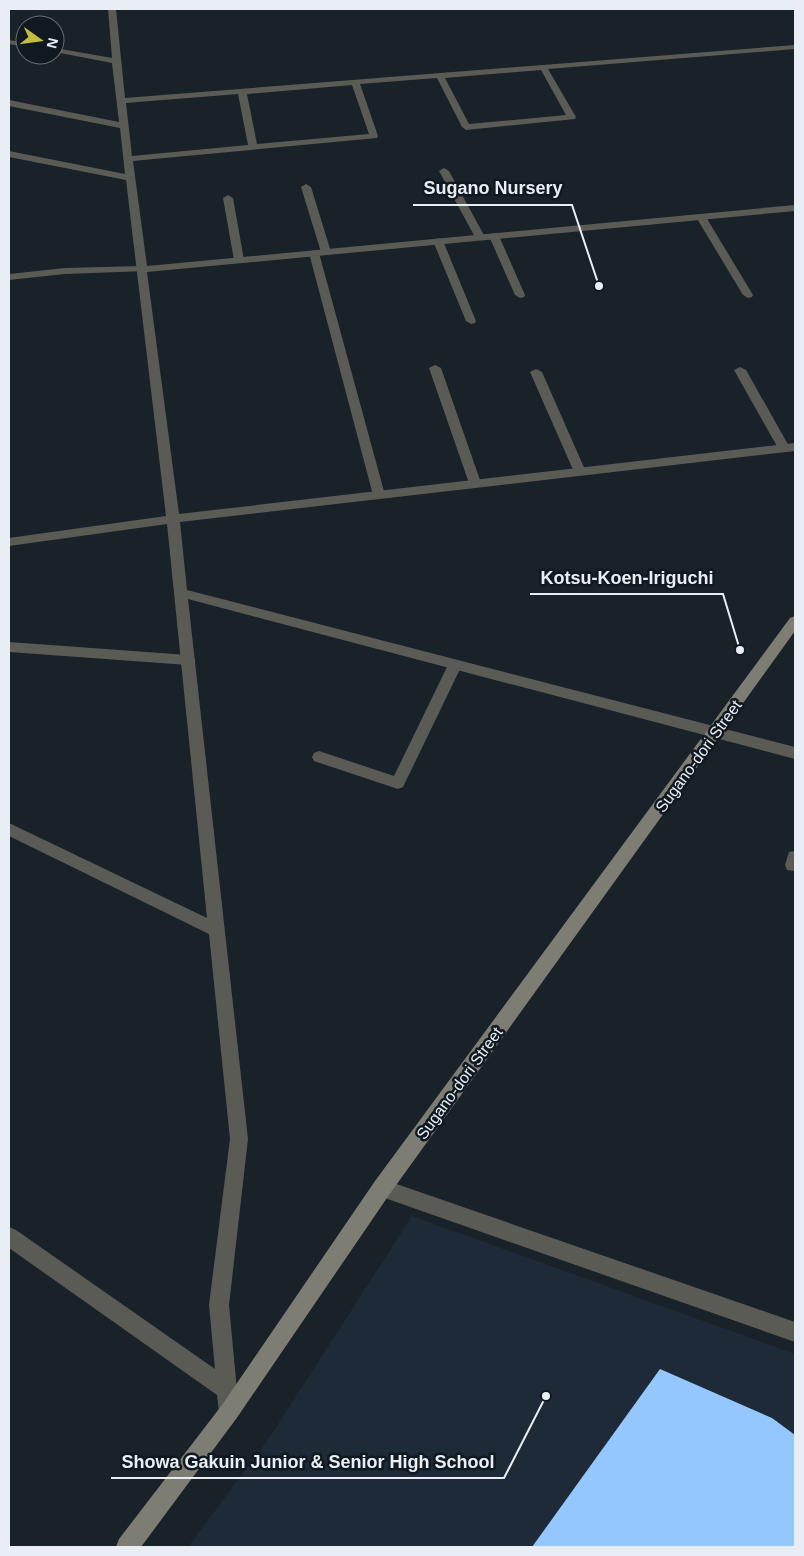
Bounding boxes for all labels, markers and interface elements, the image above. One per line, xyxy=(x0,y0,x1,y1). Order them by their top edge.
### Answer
north arrow xyxy=(15,15,65,65)
text: N xyxy=(44,36,62,50)
callout: Sugano Nursery xyxy=(413,172,572,205)
text: Sugano Nursery xyxy=(423,178,563,198)
callout: Kotsu-Koen-Iriguchi xyxy=(530,561,723,594)
text: Kotsu-Koen-Iriguchi xyxy=(541,568,714,588)
street label: Sugano-dori Street xyxy=(652,697,745,816)
street label: Sugano-dori Street xyxy=(413,1024,506,1143)
callout: Showa Gakuin Junior & Senior High School xyxy=(111,1445,504,1478)
text: Showa Gakuin Junior & Senior High School xyxy=(121,1452,495,1472)

